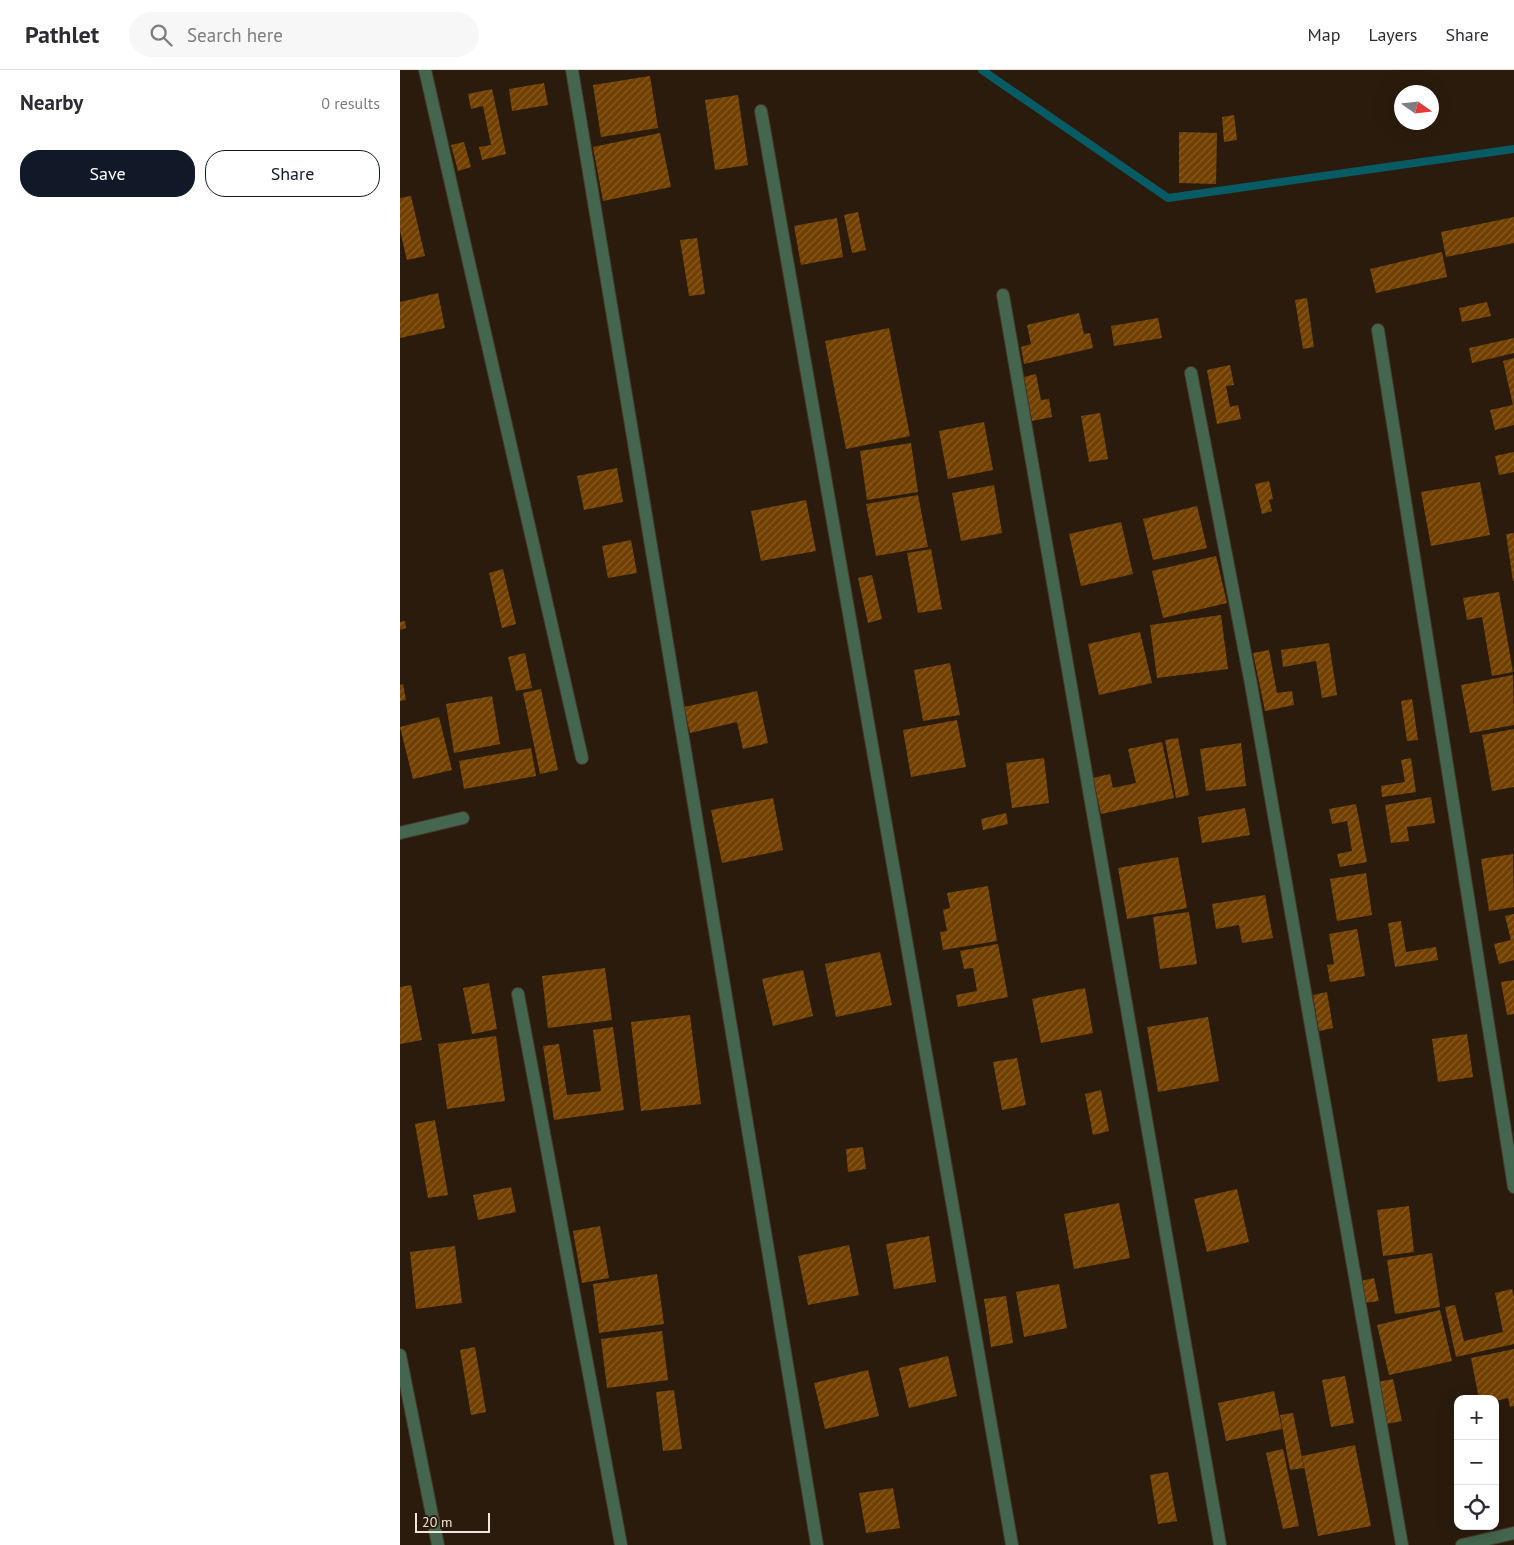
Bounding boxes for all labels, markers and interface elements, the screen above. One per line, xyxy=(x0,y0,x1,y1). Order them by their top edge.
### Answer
search box xyxy=(129,12,479,57)
text: Pathlet xyxy=(25,19,99,50)
icon: search xyxy=(147,21,175,49)
text: Search here xyxy=(187,23,283,47)
text: Map xyxy=(1308,23,1340,46)
text: Layers xyxy=(1368,23,1417,46)
text: Share xyxy=(1445,23,1489,46)
north arrow xyxy=(1394,85,1439,130)
text: Nearby xyxy=(20,89,83,116)
text: 0 results xyxy=(321,93,380,113)
button: Save xyxy=(20,150,195,197)
button: Share xyxy=(205,150,380,197)
map controls xyxy=(1454,1395,1499,1530)
button: + xyxy=(1454,1395,1499,1440)
button: − xyxy=(1454,1440,1499,1485)
button: locate xyxy=(1454,1485,1499,1530)
scale bar xyxy=(415,1510,490,1533)
text: 20 m xyxy=(422,1513,452,1531)

